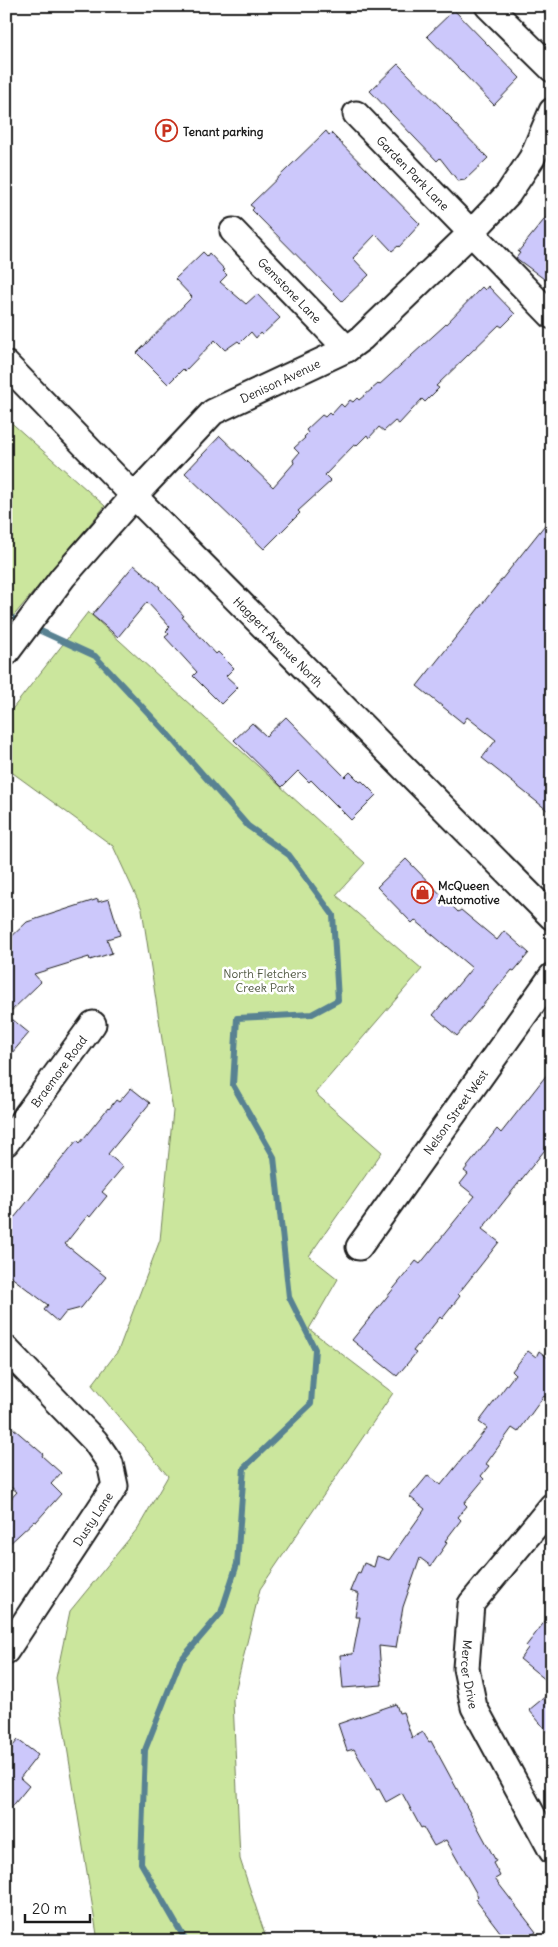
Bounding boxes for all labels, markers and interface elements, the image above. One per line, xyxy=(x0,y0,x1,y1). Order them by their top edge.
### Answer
parking icon: Tenant parking xyxy=(155,119,179,143)
place label: Tenant parking xyxy=(183,124,264,140)
street label: Garden Park Lane xyxy=(374,132,453,213)
street label: Gemstone Lane xyxy=(255,254,325,326)
street label: Denison Avenue xyxy=(237,355,322,406)
street label: Haggert Avenue North xyxy=(231,593,327,690)
place label: McQueen Automotive xyxy=(438,878,500,907)
shop icon: McQueen Automotive xyxy=(410,880,434,904)
park label: North Fletchers Creek Park xyxy=(223,966,307,995)
street label: Braemore Road xyxy=(27,1032,90,1110)
street label: Nelson Street West xyxy=(420,1066,491,1157)
street label: Dusty Lane xyxy=(70,1489,116,1549)
street label: Mercer Drive xyxy=(458,1639,482,1710)
scale bar xyxy=(25,1892,90,1924)
text: 20 m xyxy=(32,1899,67,1918)

